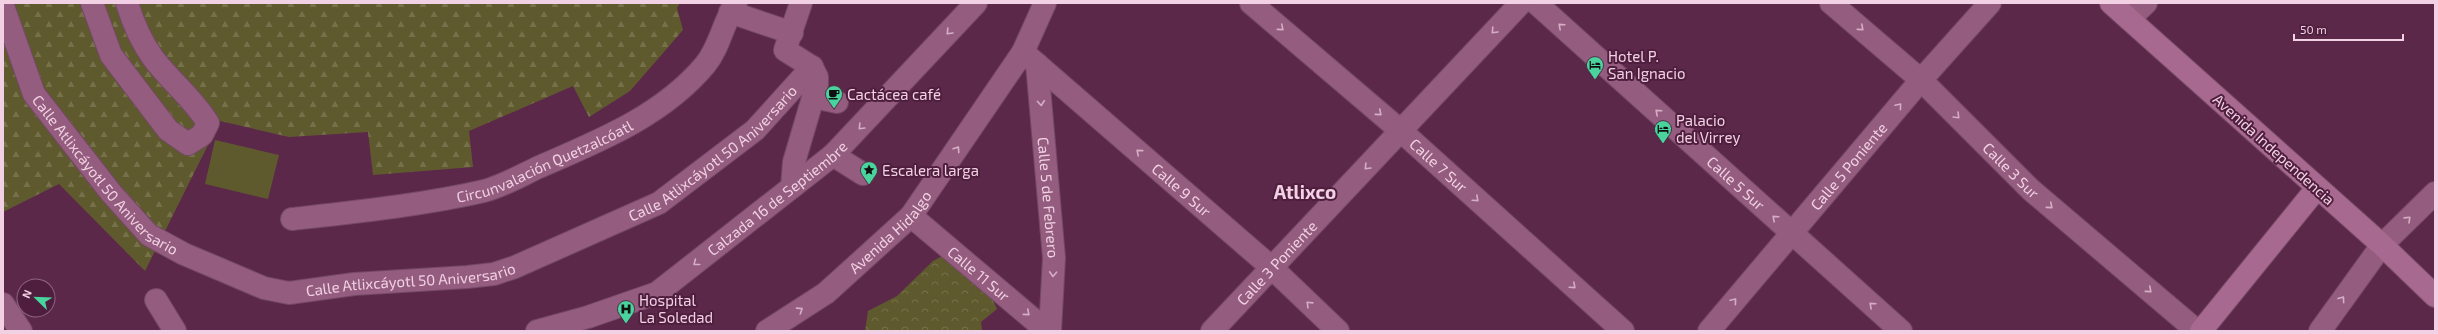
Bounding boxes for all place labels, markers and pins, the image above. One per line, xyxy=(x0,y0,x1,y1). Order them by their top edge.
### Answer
place label: Hotel P. San Ignacio xyxy=(1608,47,1686,82)
hotel icon: Hotel P. San Ignacio xyxy=(1585,55,1605,80)
cafe icon: Cactácea café xyxy=(824,84,844,109)
place label: Cactácea café xyxy=(847,85,941,103)
place label: Palacio del Virrey xyxy=(1676,111,1740,146)
hotel icon: Palacio del Virrey xyxy=(1653,119,1673,144)
place icon: Escalera larga xyxy=(859,160,879,185)
place label: Escalera larga xyxy=(882,161,979,179)
place label: Hospital La Soledad xyxy=(639,291,713,326)
hospital icon: Hospital La Soledad xyxy=(616,299,636,324)

